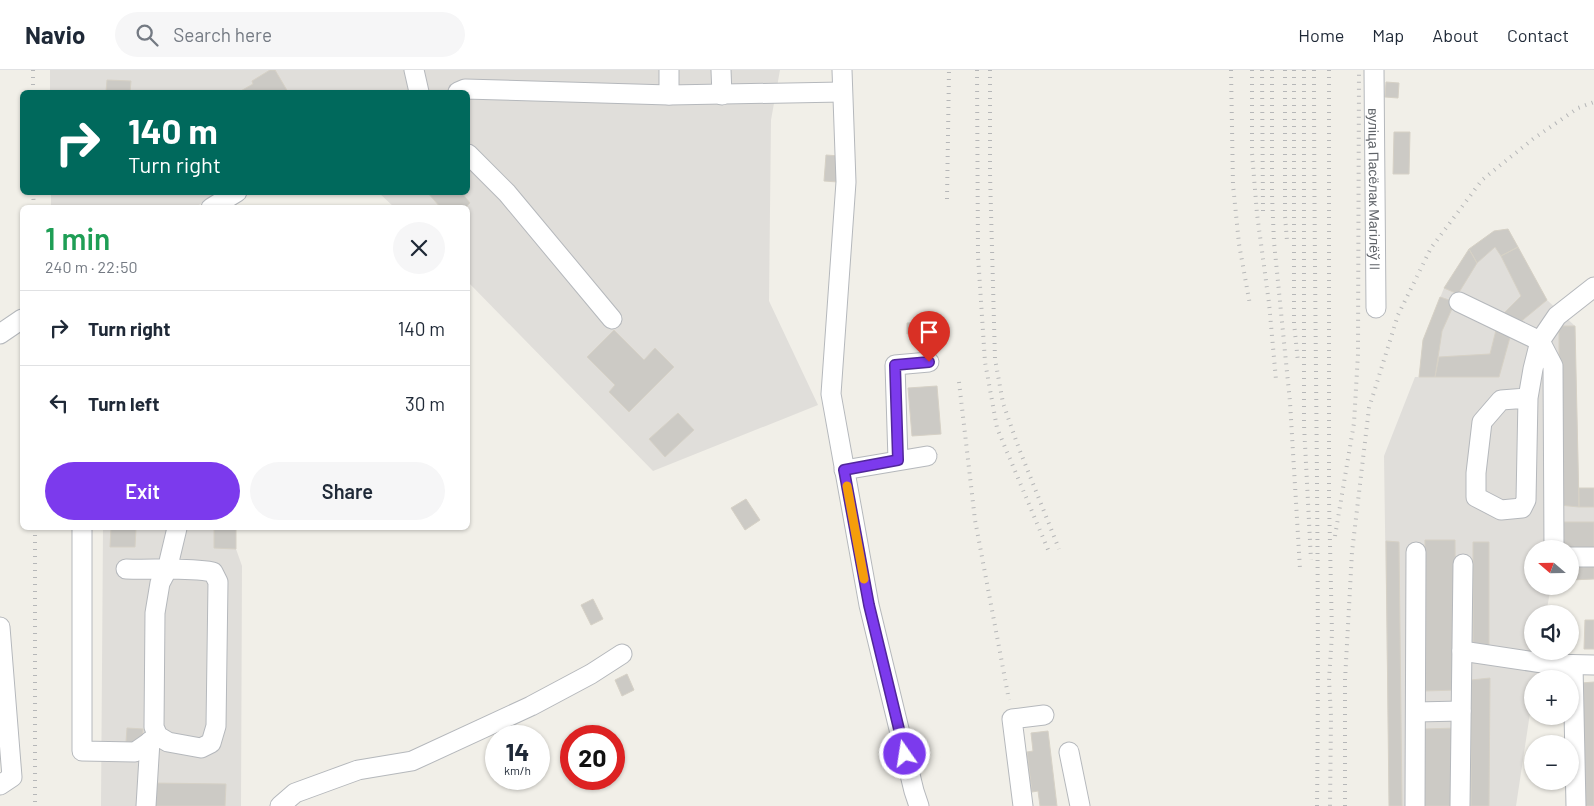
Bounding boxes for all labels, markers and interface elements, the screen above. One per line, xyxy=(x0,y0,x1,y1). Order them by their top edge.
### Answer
search box xyxy=(115,12,465,57)
text: Navio xyxy=(25,20,85,49)
icon: search xyxy=(133,21,161,49)
text: Search here xyxy=(173,23,272,46)
text: Home xyxy=(1298,24,1344,46)
text: Map xyxy=(1372,24,1404,46)
text: About xyxy=(1432,24,1479,46)
text: Contact xyxy=(1507,24,1569,46)
street label: вуліца Пасёлак Магілёў II xyxy=(1366,108,1384,270)
text: 140 m xyxy=(128,109,218,151)
icon: right xyxy=(45,110,110,175)
text: Turn right xyxy=(128,151,221,177)
text: 1 min xyxy=(45,220,110,256)
button: close xyxy=(393,222,445,274)
text: 240 m · 22:50 xyxy=(45,257,137,276)
pin xyxy=(908,311,950,362)
icon: right xyxy=(45,314,73,342)
text: Turn right xyxy=(88,317,170,340)
text: 140 m xyxy=(398,317,445,340)
icon: arrive xyxy=(915,318,943,346)
icon: left xyxy=(45,389,73,417)
text: Turn left xyxy=(88,392,159,415)
text: 30 m xyxy=(405,392,445,415)
button: Exit xyxy=(45,462,240,520)
button: Share xyxy=(250,462,445,520)
north arrow xyxy=(1524,540,1579,595)
map controls xyxy=(1524,540,1579,790)
button: sound xyxy=(1524,605,1579,660)
button: + xyxy=(1524,670,1579,725)
speed limit sign: 20 xyxy=(560,725,625,790)
position arrow xyxy=(878,727,930,779)
button: − xyxy=(1524,735,1579,790)
text: 14 xyxy=(506,736,529,766)
text: km/h xyxy=(504,763,531,777)

